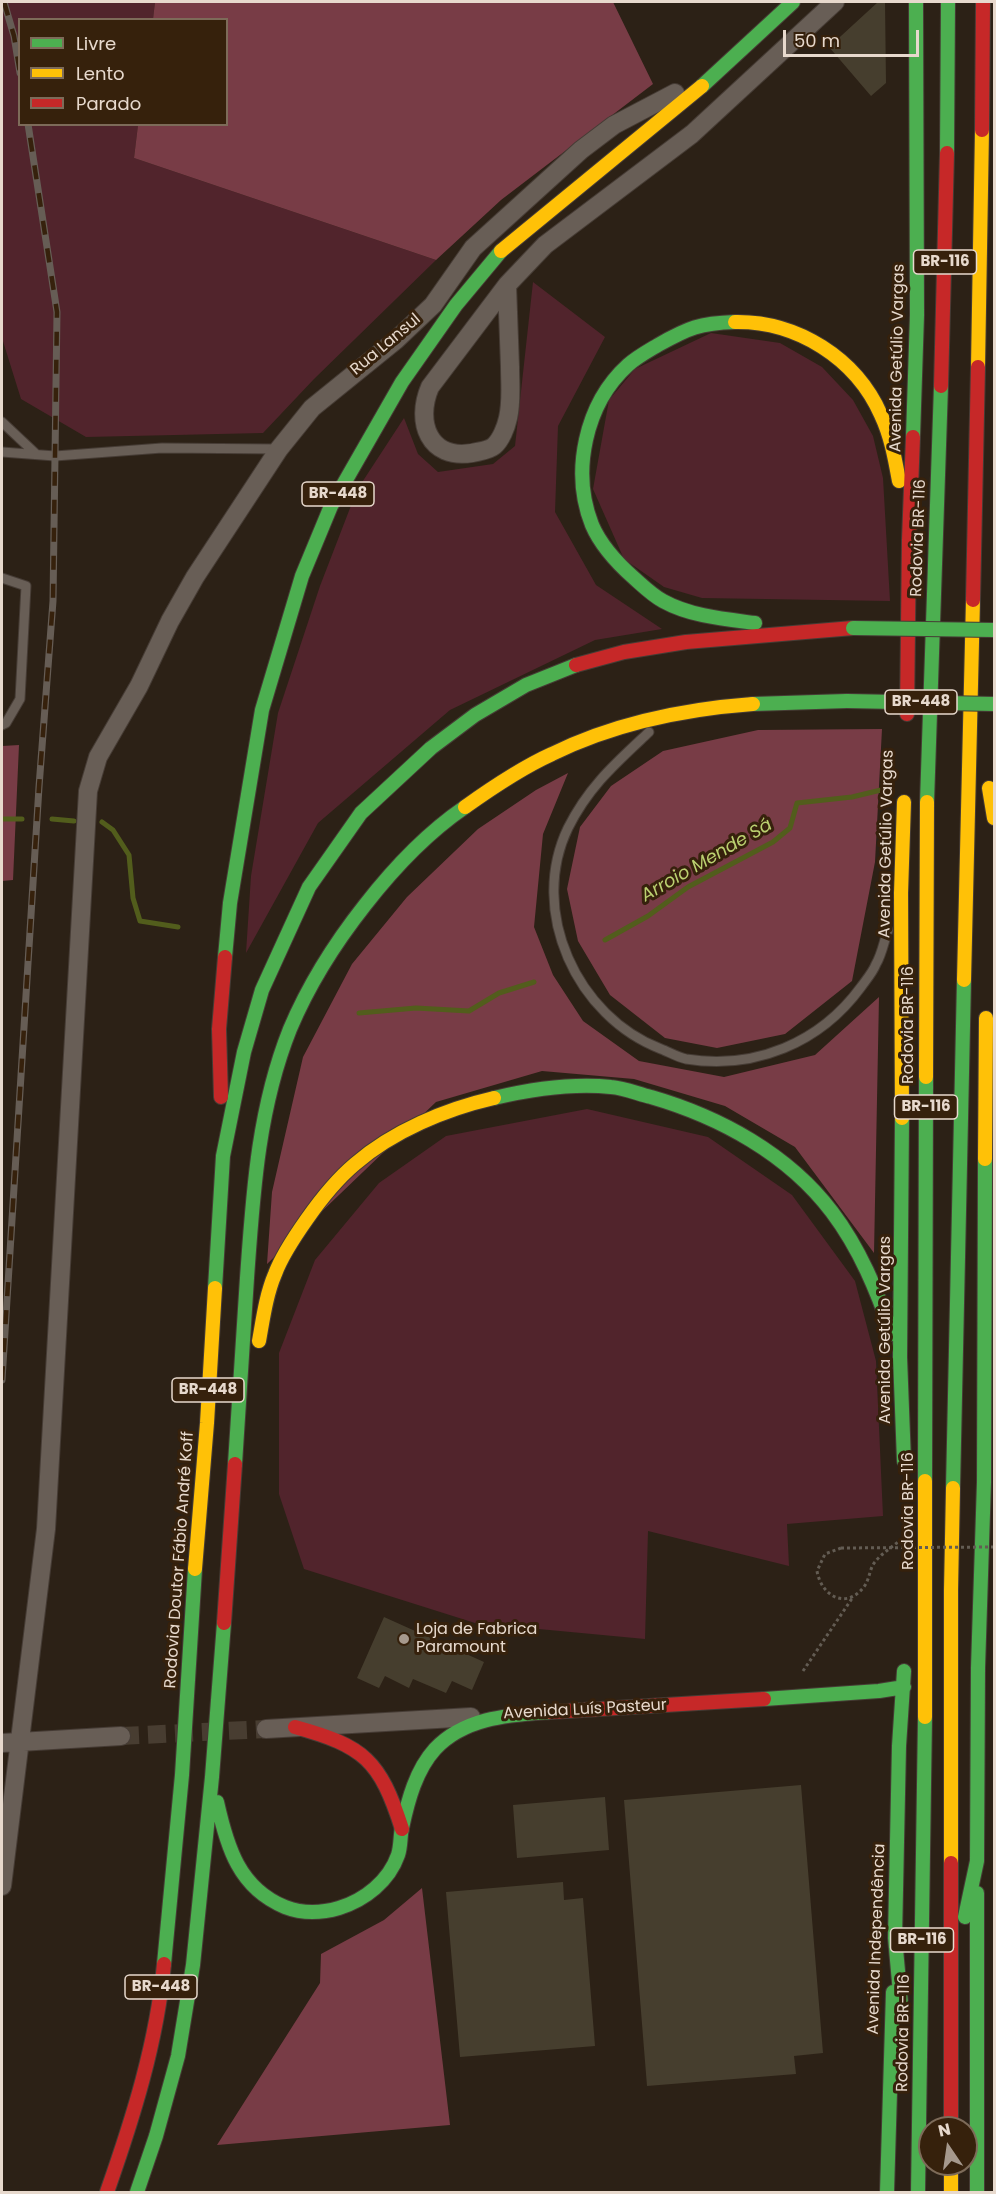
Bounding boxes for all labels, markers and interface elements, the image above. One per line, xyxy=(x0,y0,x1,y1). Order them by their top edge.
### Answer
legend xyxy=(18,18,228,126)
scale bar xyxy=(786,18,922,56)
text: 50 m xyxy=(794,28,840,53)
text: Livre xyxy=(76,31,116,56)
text: Lento xyxy=(76,61,125,86)
text: Parado xyxy=(76,91,141,116)
road number: BR-116 xyxy=(914,250,976,274)
street label: Avenida Getúlio Vargas xyxy=(887,264,909,452)
street label: Rua Lansul xyxy=(347,310,425,380)
street label: Rodovia BR-116 xyxy=(907,479,931,597)
road number: BR-448 xyxy=(302,482,374,506)
road number: BR-448 xyxy=(885,690,957,714)
street label: Avenida Getúlio Vargas xyxy=(876,750,898,938)
water label: Arroio Mende Sá xyxy=(638,815,776,907)
street label: Rodovia BR-116 xyxy=(899,966,919,1084)
road number: BR-116 xyxy=(894,1095,958,1119)
street label: Avenida Getúlio Vargas xyxy=(876,1236,896,1424)
road number: BR-448 xyxy=(172,1378,244,1402)
street label: Rodovia Doutor Fábio André Koff xyxy=(161,1431,199,1689)
street label: Rodovia BR-116 xyxy=(899,1452,919,1570)
place label: Loja de Fabrica Paramount xyxy=(416,1620,537,1658)
marker: Loja de Fabrica Paramount xyxy=(397,1632,411,1646)
street label: Avenida Luís Pasteur xyxy=(503,1696,667,1724)
street label: Avenida Independência xyxy=(864,1843,890,2035)
road number: BR-116 xyxy=(890,1928,954,1952)
street label: Rodovia BR-116 xyxy=(893,1974,915,2092)
road number: BR-448 xyxy=(125,1975,197,1999)
north arrow xyxy=(918,2116,978,2176)
text: N xyxy=(936,2117,953,2142)

